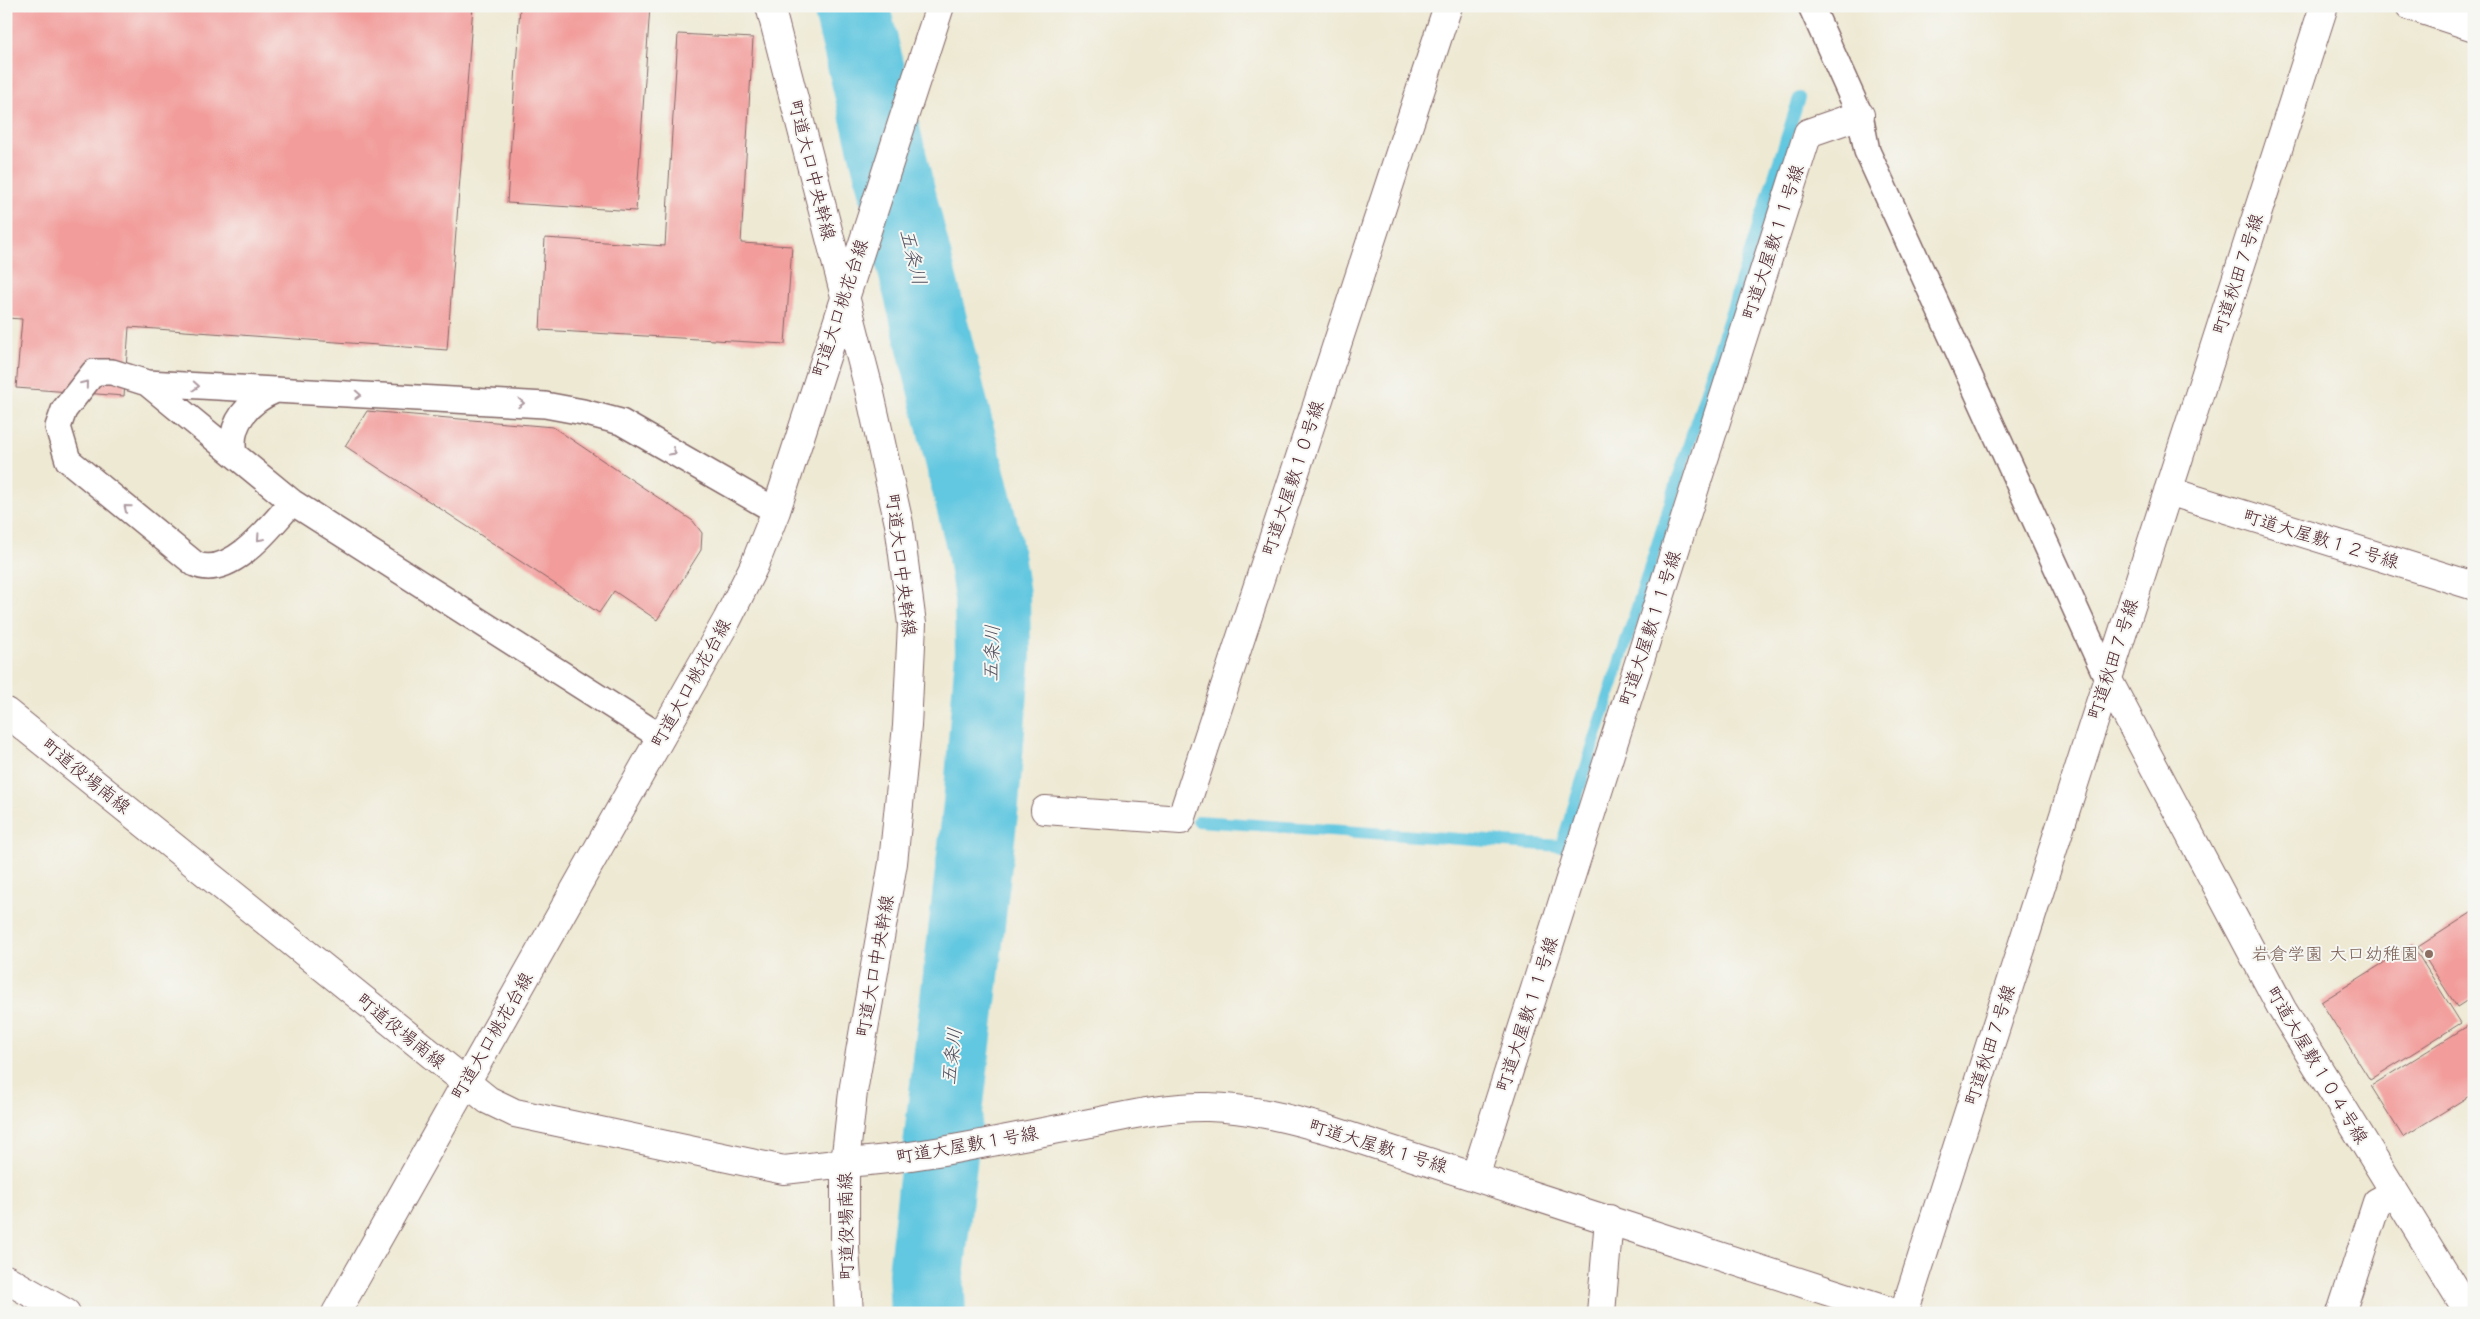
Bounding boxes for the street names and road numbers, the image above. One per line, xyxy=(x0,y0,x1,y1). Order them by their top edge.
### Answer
street label: 町道大口中央幹線 xyxy=(783,97,844,243)
street label: 町道大屋敷１１号線 xyxy=(1734,160,1809,323)
street label: 町道秋田７号線 xyxy=(2204,209,2269,338)
street label: 町道大口桃花台線 xyxy=(803,235,874,380)
street label: 町道大屋敷１０号線 xyxy=(1254,396,1329,559)
street label: 町道大口中央幹線 xyxy=(880,492,925,638)
street label: 町道大屋敷１２号線 xyxy=(2240,501,2403,574)
street label: 町道大屋敷１１号線 xyxy=(1611,546,1686,709)
street label: 町道秋田７号線 xyxy=(2079,594,2144,723)
street label: 町道大口桃花台線 xyxy=(643,613,736,752)
street label: 町道役場南線 xyxy=(36,730,137,819)
street label: 町道大口中央幹線 xyxy=(848,892,899,1039)
street label: 町道大屋敷１１号線 xyxy=(1488,932,1563,1095)
street label: 町道大口桃花台線 xyxy=(443,966,538,1104)
street label: 町道秋田７号線 xyxy=(1956,980,2021,1109)
street label: 町道大屋敷１０４号線 xyxy=(2260,980,2376,1148)
street label: 町道役場南線 xyxy=(351,985,452,1074)
street label: 町道大屋敷１号線 xyxy=(1306,1111,1451,1179)
street label: 町道大屋敷１号線 xyxy=(893,1118,1040,1169)
street label: 町道役場南線 xyxy=(830,1172,859,1280)

